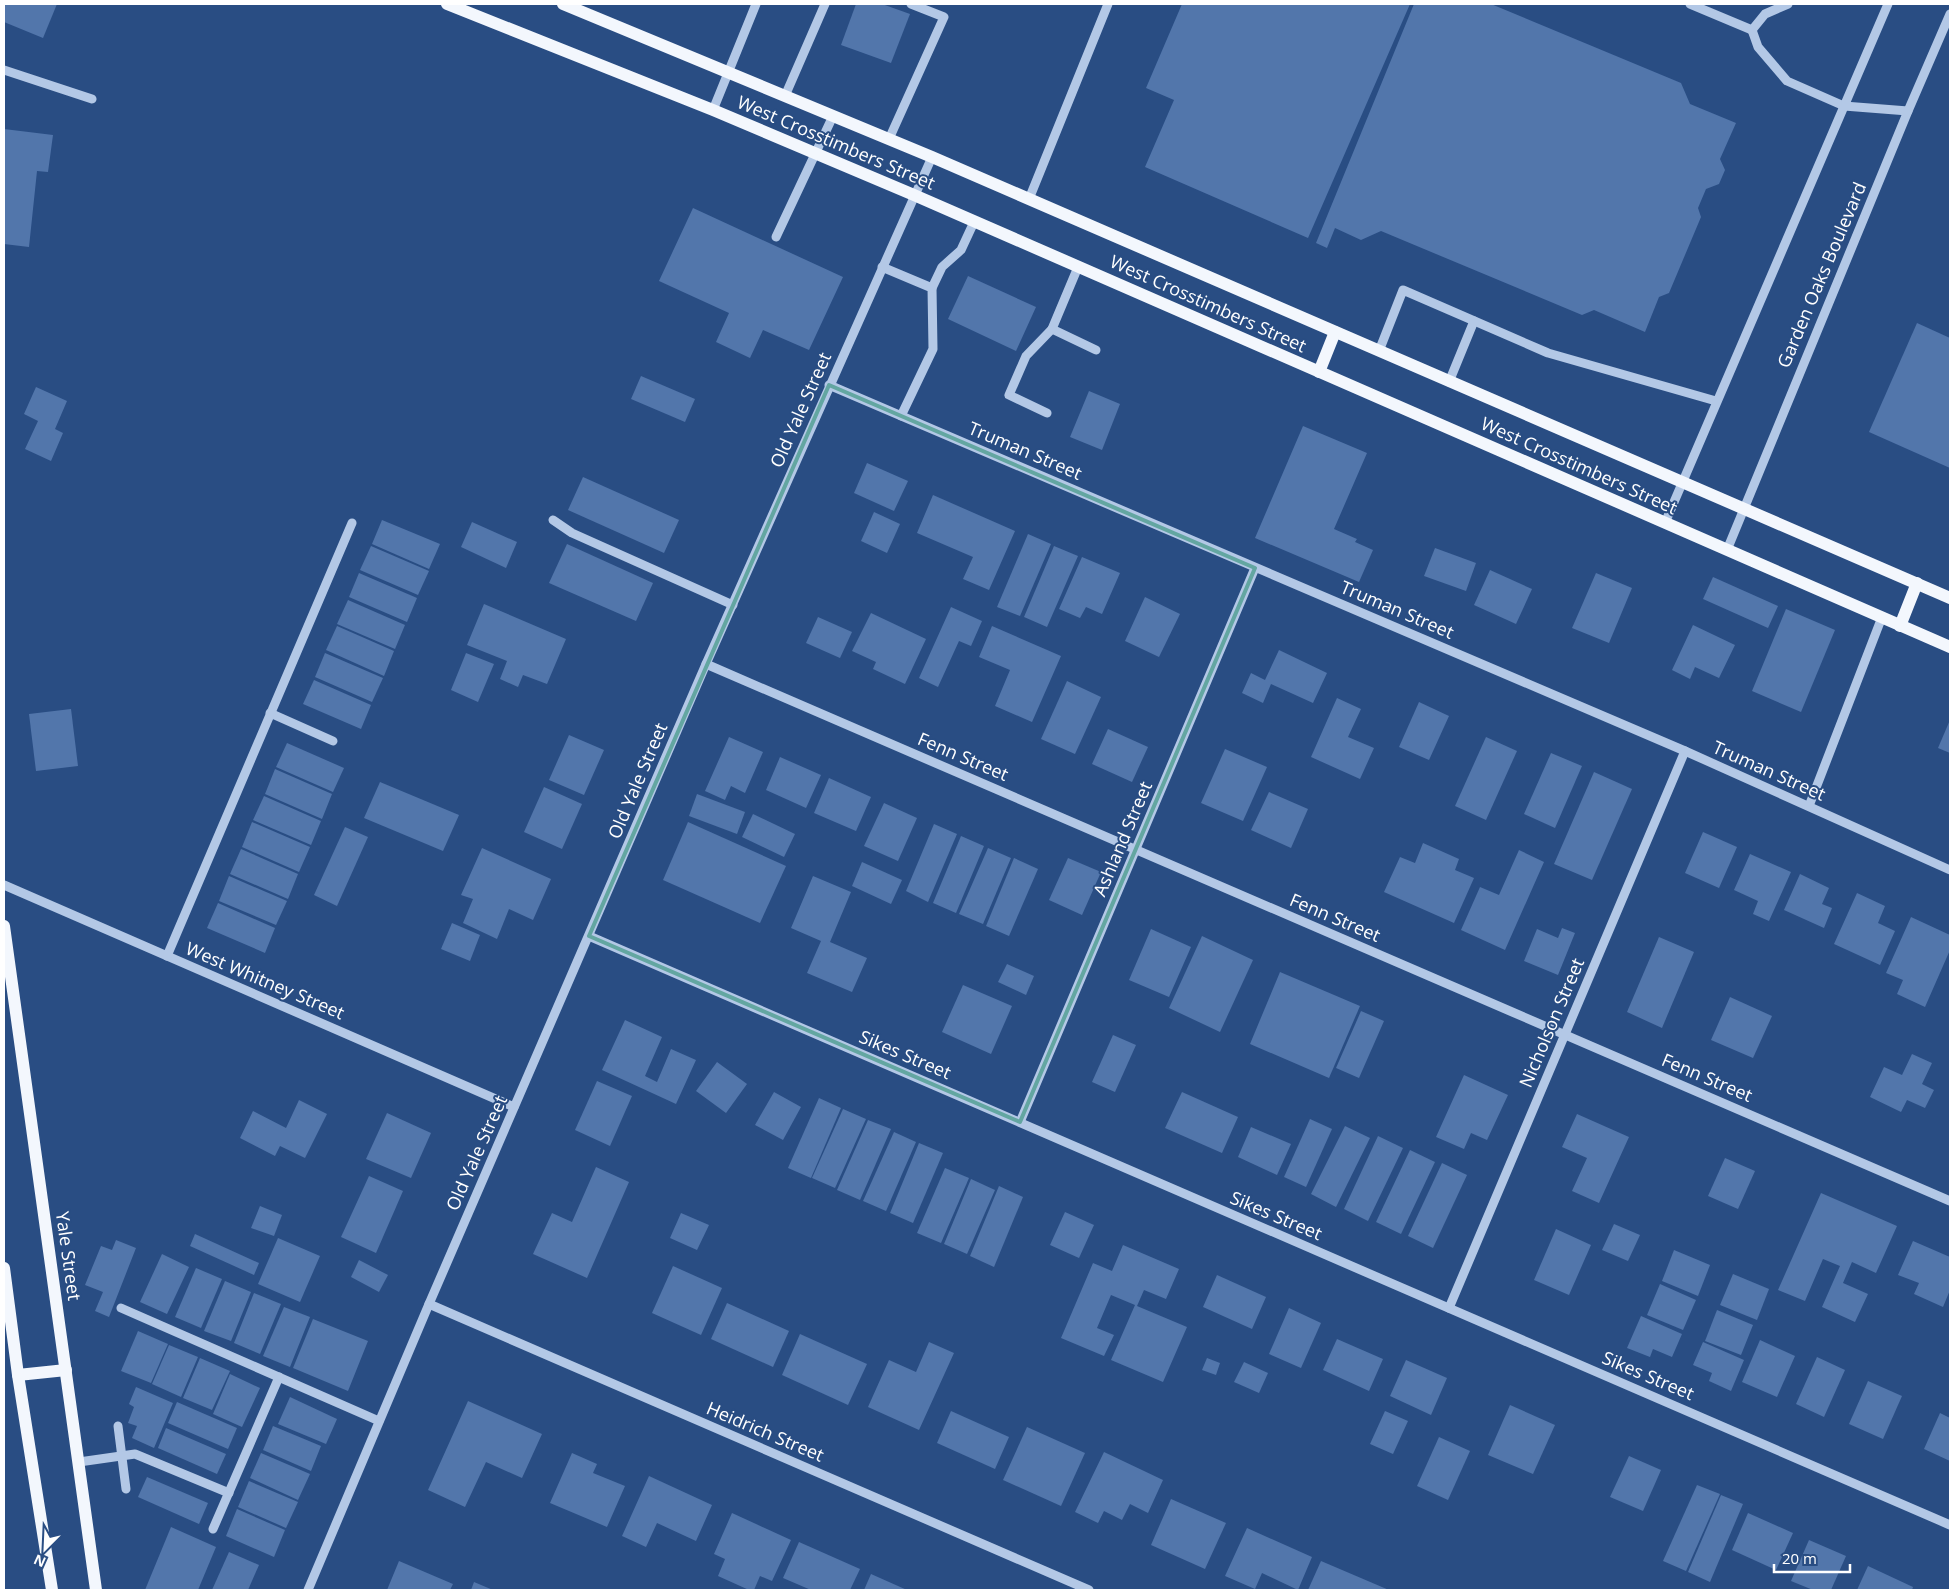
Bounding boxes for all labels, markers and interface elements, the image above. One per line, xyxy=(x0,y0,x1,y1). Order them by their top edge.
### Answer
street label: West Crosstimbers Street xyxy=(734,89,939,195)
street label: Garden Oaks Boulevard xyxy=(1771,178,1871,371)
street label: West Crosstimbers Street xyxy=(1106,249,1310,357)
street label: Old Yale Street xyxy=(764,348,836,471)
street label: West Crosstimbers Street xyxy=(1477,411,1681,519)
street label: Truman Street xyxy=(965,415,1086,485)
street label: Truman Street xyxy=(1337,574,1458,644)
street label: Old Yale Street xyxy=(602,719,672,842)
street label: Fenn Street xyxy=(914,726,1012,786)
street label: Truman Street xyxy=(1709,735,1830,806)
street label: Ashland Street xyxy=(1087,778,1157,900)
street label: Fenn Street xyxy=(1286,887,1384,947)
street label: West Whitney Street xyxy=(182,936,348,1024)
street label: Nicholson Street xyxy=(1513,954,1589,1091)
street label: Sikes Street xyxy=(856,1024,955,1084)
street label: Fenn Street xyxy=(1658,1047,1756,1107)
street label: Old Yale Street xyxy=(440,1091,512,1214)
street label: Sikes Street xyxy=(1227,1185,1326,1245)
street label: Yale Street xyxy=(51,1210,87,1302)
street label: Sikes Street xyxy=(1599,1345,1698,1405)
street label: Heidrich Street xyxy=(703,1396,828,1467)
north arrow xyxy=(20,1524,70,1574)
scale bar xyxy=(1774,1542,1850,1574)
text: 20 m xyxy=(1782,1548,1817,1568)
text: N xyxy=(30,1550,49,1572)

